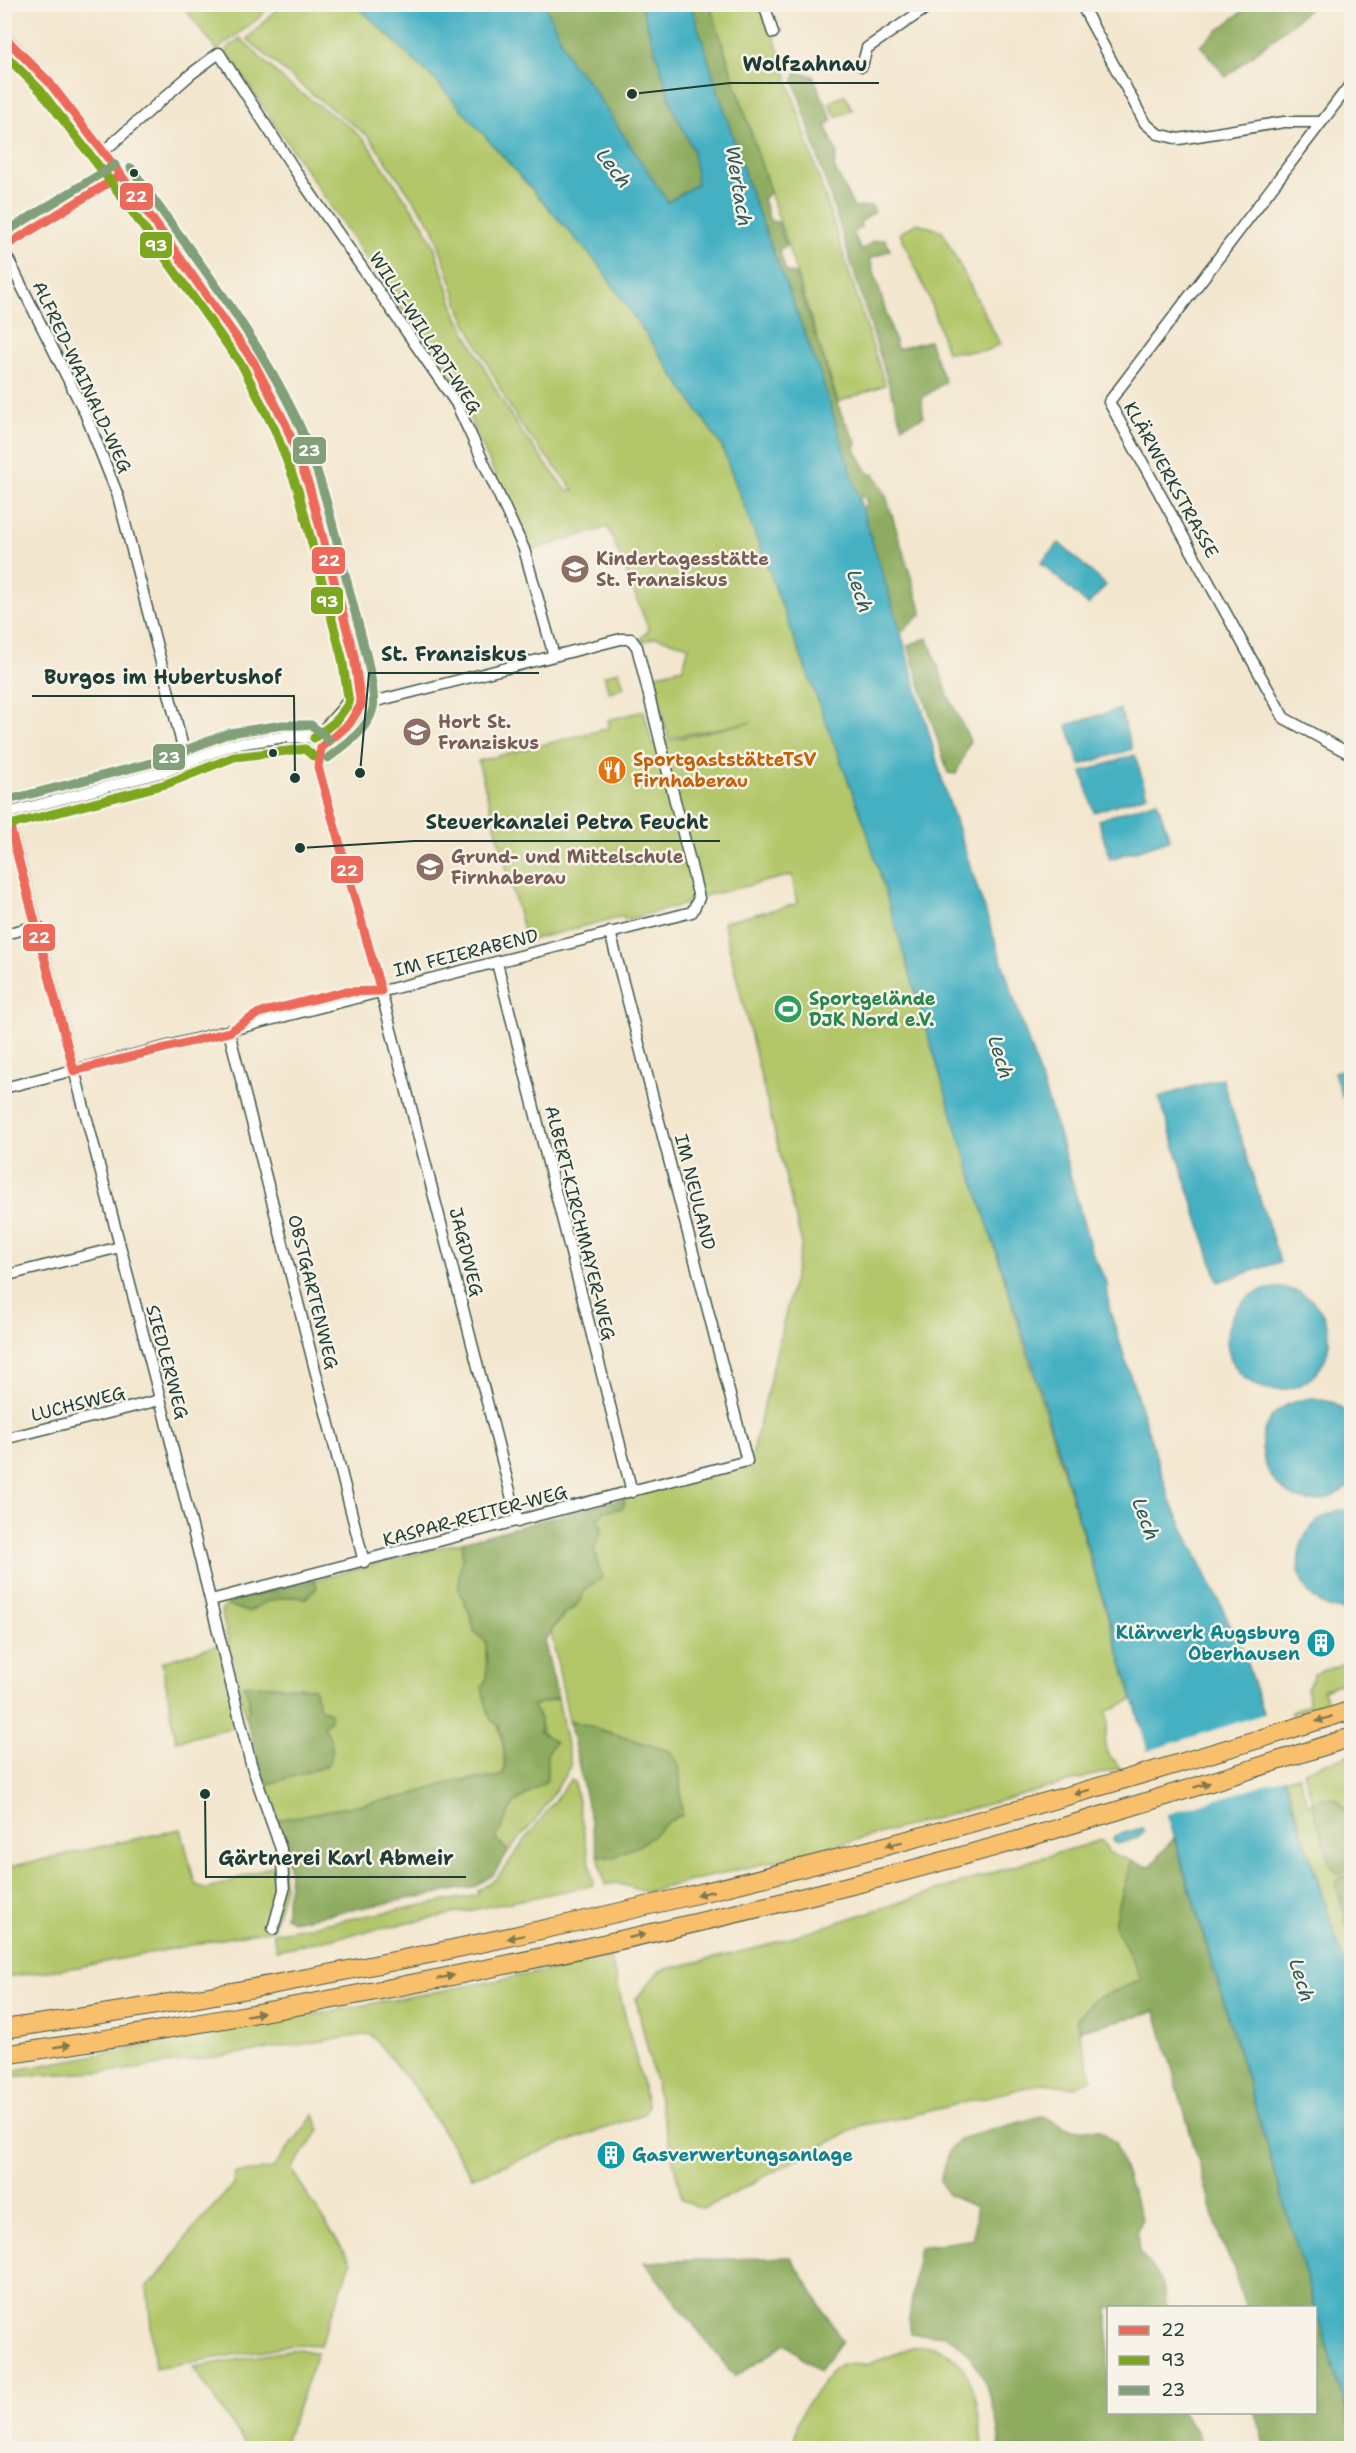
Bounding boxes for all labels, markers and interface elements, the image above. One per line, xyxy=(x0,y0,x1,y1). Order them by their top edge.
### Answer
callout: Wolfzahnau xyxy=(730,45,879,83)
text: Wolfzahnau xyxy=(742,51,868,77)
water label: Lech xyxy=(590,143,638,193)
water label: Wertach xyxy=(720,144,758,228)
unlabelled marker xyxy=(128,167,140,179)
line badge: 22 xyxy=(119,182,154,211)
text: 22 xyxy=(125,186,147,207)
line badge: 93 xyxy=(139,231,173,259)
text: 93 xyxy=(145,235,167,256)
street label: WILLI-WILLADT-WEG xyxy=(363,247,487,419)
street label: ALFRED-WAINALD-WEG xyxy=(27,277,137,477)
street label: KLÄRWERKSTRASSE xyxy=(1118,398,1224,562)
line badge: 23 xyxy=(292,436,327,465)
text: 23 xyxy=(298,440,320,461)
line badge: 22 xyxy=(311,546,346,575)
place label: Kindertagesstätte St. Franziskus xyxy=(596,547,769,592)
text: 22 xyxy=(318,550,340,571)
school or university icon: Kindertagesstätte St. Franziskus xyxy=(559,553,591,585)
water label: Lech xyxy=(841,566,879,616)
line badge: 93 xyxy=(310,586,344,615)
text: 93 xyxy=(316,591,338,612)
callout: St. Franziskus xyxy=(369,635,539,673)
text: St. Franziskus xyxy=(381,641,527,667)
callout: Burgos im Hubertushof xyxy=(32,658,294,696)
text: Burgos im Hubertushof xyxy=(44,664,282,690)
place label: Hort St. Franziskus xyxy=(438,710,539,755)
school or university icon: Hort St. Franziskus xyxy=(401,716,433,748)
line badge: 23 xyxy=(152,743,186,771)
text: 23 xyxy=(158,747,180,768)
unlabelled marker xyxy=(267,747,279,759)
place label: SportgaststätteTSV Firnhaberau xyxy=(633,748,816,793)
restaurant icon: SportgaststätteTSV Firnhaberau xyxy=(596,754,628,786)
callout: Steuerkanzlei Petra Feucht xyxy=(414,803,720,841)
text: Steuerkanzlei Petra Feucht xyxy=(426,809,709,835)
place label: Grund- und Mittelschule Firnhaberau xyxy=(451,845,684,890)
school or university icon: Grund- und Mittelschule Firnhaberau xyxy=(414,851,446,883)
line badge: 22 xyxy=(330,855,364,884)
text: 22 xyxy=(336,860,358,881)
line badge: 22 xyxy=(22,923,56,952)
street label: IM FEIERABEND xyxy=(391,923,541,983)
text: 22 xyxy=(28,927,50,948)
place label: Sportgelände DJK Nord e.V. xyxy=(809,987,936,1032)
sports icon: Sportgelände DJK Nord e.V. xyxy=(772,993,804,1025)
water label: Lech xyxy=(982,1032,1020,1082)
street label: ALBERT-KIRCHMAYER-WEG xyxy=(539,1103,621,1343)
street label: IM NEULAND xyxy=(669,1132,721,1252)
street label: JAGDWEG xyxy=(443,1205,489,1299)
street label: OBSTGARTENWEG xyxy=(282,1212,344,1372)
street label: SIEDLERWEG xyxy=(140,1302,194,1422)
street label: LUCHSWEG xyxy=(28,1381,128,1427)
street label: KASPAR-REITER-WEG xyxy=(380,1480,570,1552)
water label: Lech xyxy=(1126,1494,1166,1544)
place label: Klärwerk Augsburg Oberhausen xyxy=(1116,1621,1300,1666)
building icon: Klärwerk Augsburg Oberhausen xyxy=(1305,1627,1337,1659)
one-way arrow xyxy=(1315,1714,1333,1724)
one-way arrow xyxy=(1193,1779,1211,1789)
one-way arrow xyxy=(1073,1788,1091,1798)
callout: Gärtnerei Karl Abmeir xyxy=(206,1839,466,1877)
one-way arrow xyxy=(885,1840,903,1850)
text: Gärtnerei Karl Abmeir xyxy=(218,1845,454,1871)
one-way arrow xyxy=(696,1889,715,1898)
one-way arrow xyxy=(628,1930,646,1940)
one-way arrow xyxy=(506,1933,525,1942)
water label: Lech xyxy=(1283,1955,1321,2005)
one-way arrow xyxy=(437,1972,456,1981)
one-way arrow xyxy=(245,2009,264,2018)
one-way arrow xyxy=(53,2041,72,2050)
building icon: Gasverwertungsanlage xyxy=(595,2139,627,2171)
place label: Gasverwertungsanlage xyxy=(632,2143,853,2167)
legend xyxy=(1107,2306,1317,2414)
text: 22 xyxy=(1161,2318,1185,2342)
text: 93 xyxy=(1161,2348,1185,2372)
text: 23 xyxy=(1161,2378,1185,2402)

